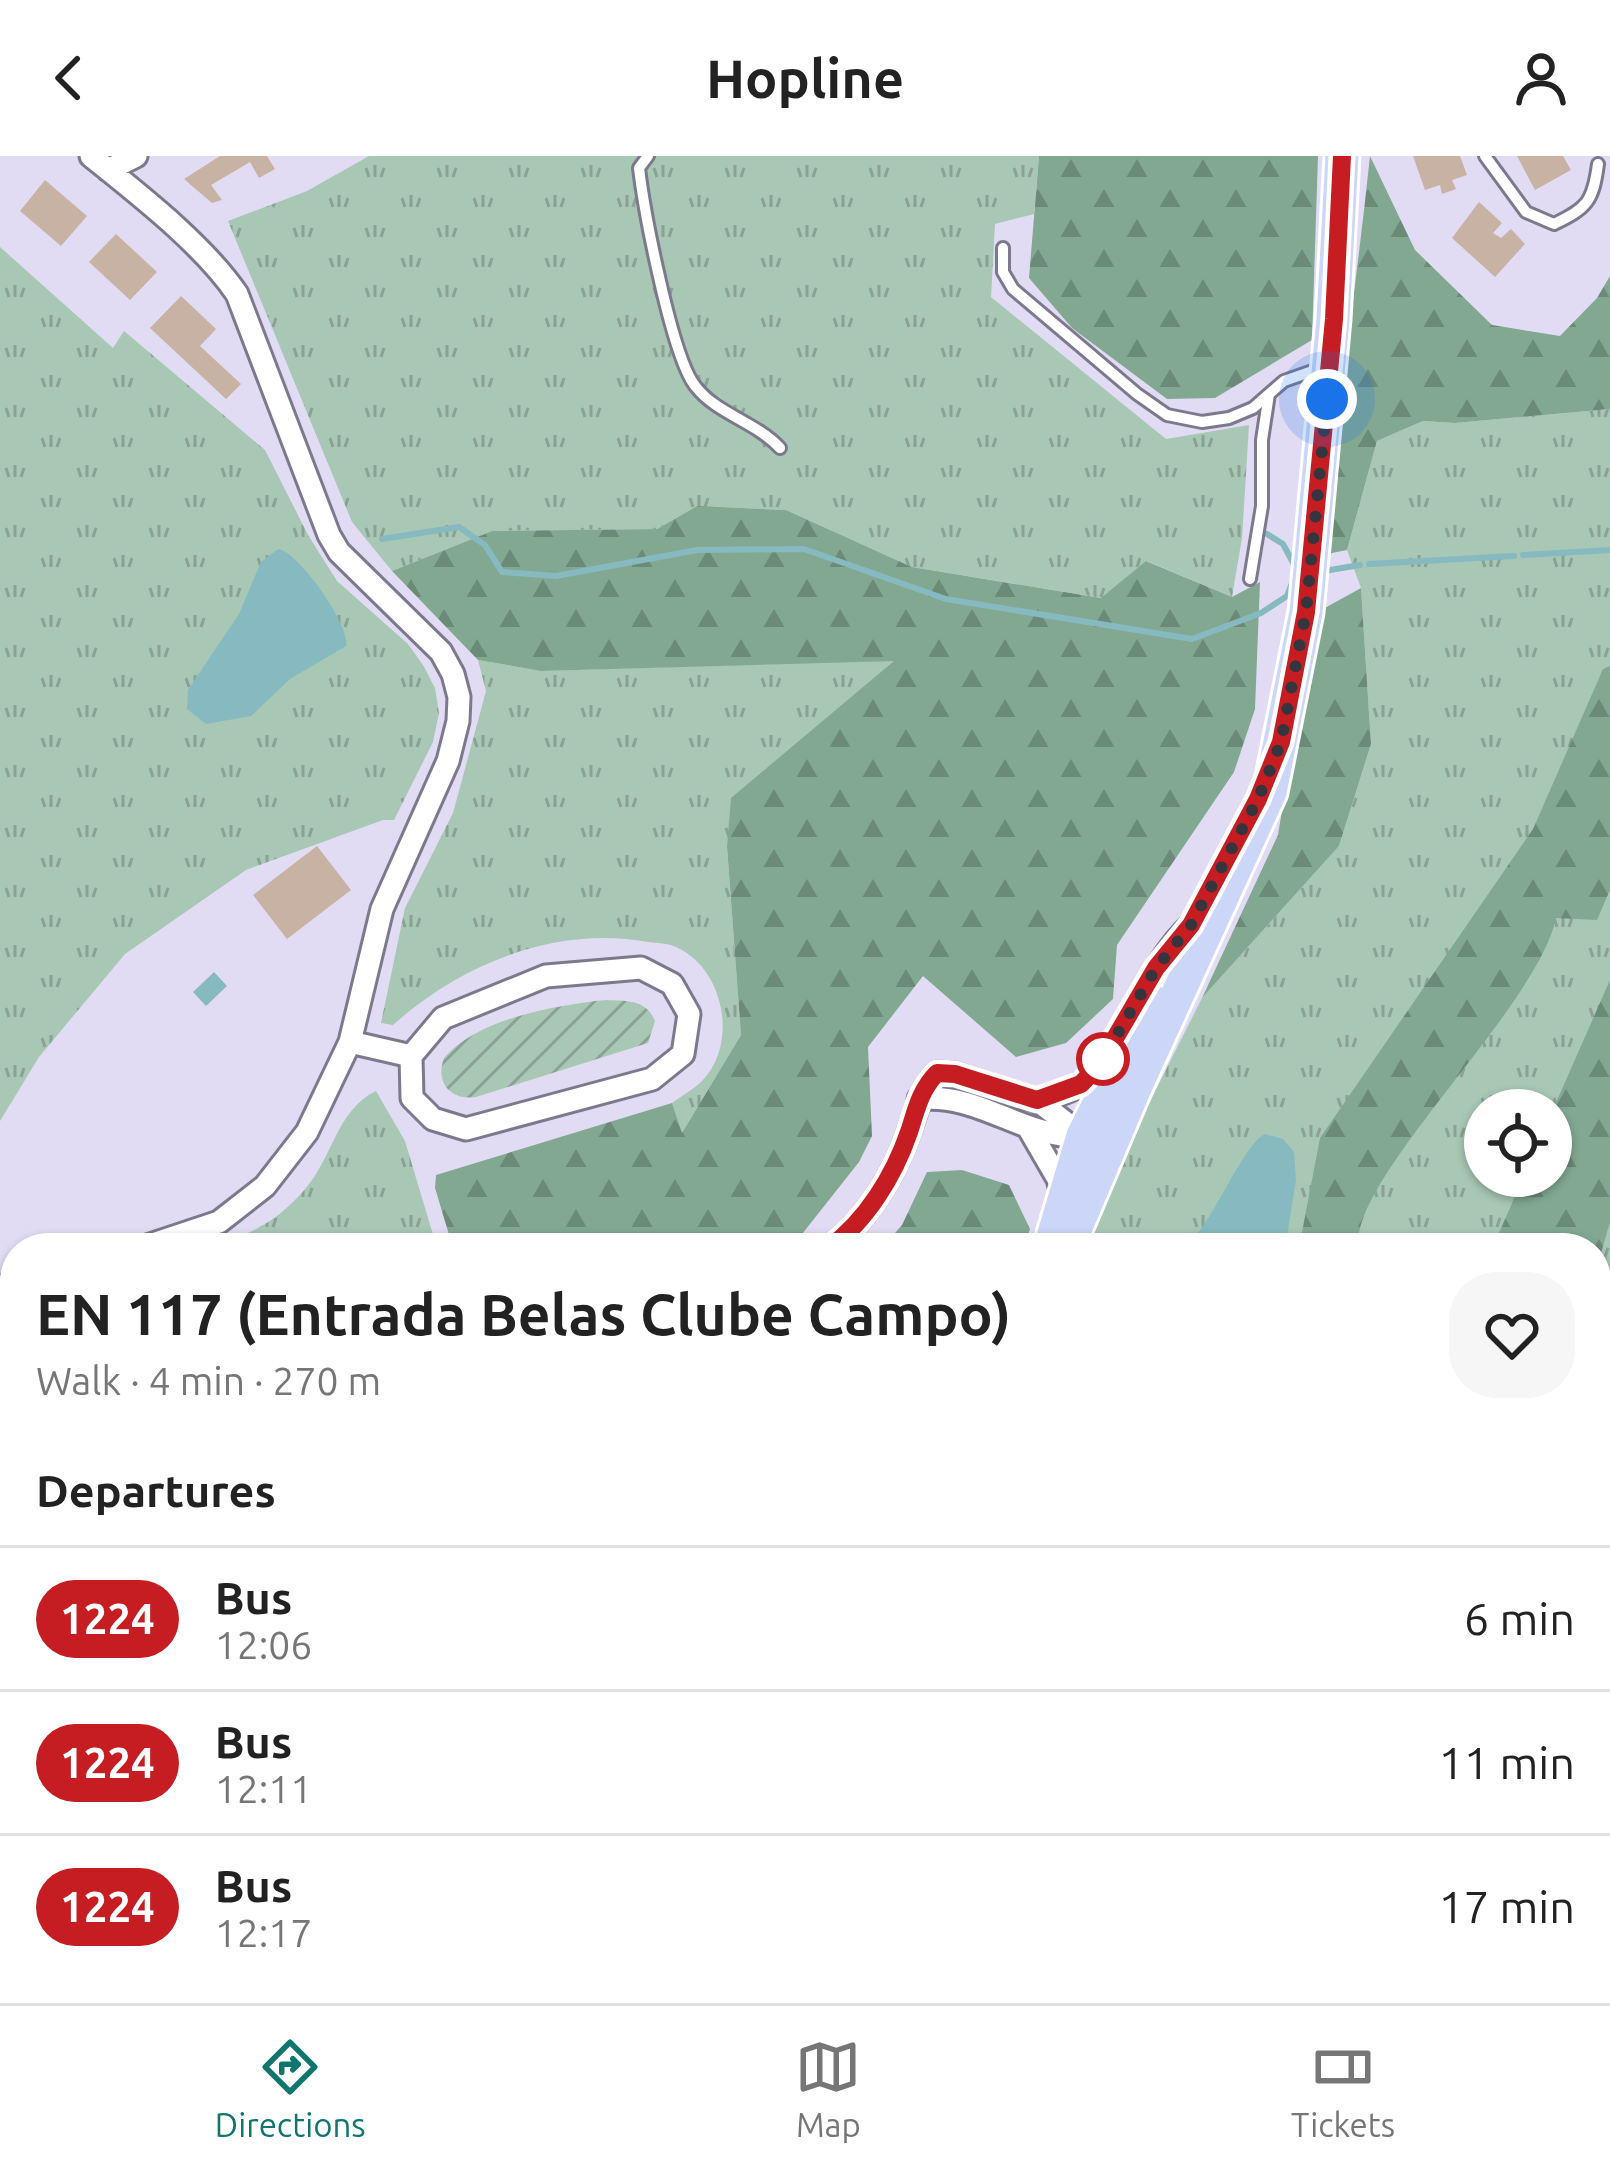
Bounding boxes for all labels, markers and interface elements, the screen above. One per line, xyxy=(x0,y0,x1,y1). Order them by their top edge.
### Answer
icon: back xyxy=(36,45,102,111)
icon: person xyxy=(1508,45,1574,111)
text: Hopline xyxy=(706,48,904,108)
your location xyxy=(1297,369,1357,429)
unlabelled marker xyxy=(1078,1034,1128,1084)
map controls xyxy=(1464,1089,1572,1197)
button: locate xyxy=(1464,1089,1572,1197)
button: heart xyxy=(1449,1272,1575,1398)
text: EN 117 (Entrada Belas Clube Campo) xyxy=(36,1282,1011,1346)
text: Walk · 4 min · 270 m xyxy=(36,1359,381,1402)
text: Departures xyxy=(36,1465,276,1516)
text: Bus xyxy=(215,1572,292,1623)
text: 6 min xyxy=(1464,1593,1575,1644)
text: 1224 xyxy=(60,1595,155,1642)
text: 12:06 xyxy=(215,1623,312,1666)
text: Bus xyxy=(215,1716,292,1767)
text: 11 min xyxy=(1438,1737,1575,1788)
text: 1224 xyxy=(60,1739,155,1786)
text: 12:11 xyxy=(215,1767,312,1810)
text: Bus xyxy=(215,1860,292,1911)
text: 17 min xyxy=(1438,1881,1575,1932)
text: 1224 xyxy=(60,1883,155,1930)
text: 12:17 xyxy=(215,1911,312,1954)
tab: Directions xyxy=(215,2034,366,2143)
tab: Map xyxy=(795,2034,861,2143)
tab: Tickets xyxy=(1291,2034,1395,2143)

